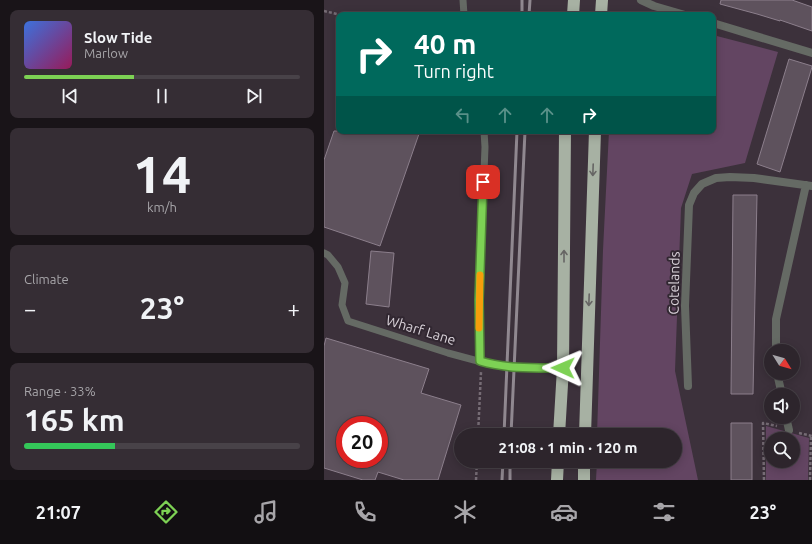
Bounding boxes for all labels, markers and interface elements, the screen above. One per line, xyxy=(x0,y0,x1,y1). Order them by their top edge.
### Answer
icon: right xyxy=(348,28,400,80)
text: 40 m xyxy=(414,28,476,59)
text: Slow Tide xyxy=(84,29,152,46)
text: Marlow xyxy=(84,46,128,60)
text: Turn right xyxy=(414,61,494,81)
icon: previous xyxy=(59,85,81,107)
icon: pause xyxy=(151,85,173,107)
icon: next xyxy=(243,85,265,107)
icon: left xyxy=(452,104,474,126)
icon: ahead xyxy=(494,104,516,126)
icon: ahead xyxy=(536,104,558,126)
icon: right xyxy=(578,104,600,126)
text: 14 xyxy=(133,145,191,203)
one-way arrow xyxy=(590,163,597,176)
pin xyxy=(466,165,500,199)
icon: arrive xyxy=(472,171,494,193)
text: km/h xyxy=(147,200,177,214)
one-way arrow xyxy=(560,250,568,263)
street label: Cotelands xyxy=(665,251,683,315)
text: Climate xyxy=(24,272,69,286)
text: 23° xyxy=(140,291,184,325)
one-way arrow xyxy=(585,293,593,306)
text: − xyxy=(24,296,36,321)
text: + xyxy=(288,296,300,321)
street label: Wharf Lane xyxy=(384,312,458,348)
north arrow xyxy=(764,344,800,380)
map controls xyxy=(764,344,800,468)
position arrow xyxy=(542,347,584,389)
text: Range · 33% xyxy=(24,384,96,398)
button: sound xyxy=(764,388,800,424)
text: 165 km xyxy=(24,403,125,437)
speed limit sign: 20 xyxy=(336,416,388,468)
button: search xyxy=(764,432,800,468)
text: 21:08 · 1 min · 120 m xyxy=(499,439,637,456)
icon: directions xyxy=(152,498,180,526)
icon: music xyxy=(252,498,280,526)
icon: phone xyxy=(351,498,379,526)
icon: climate xyxy=(451,498,479,526)
icon: car xyxy=(550,498,578,526)
icon: filters xyxy=(650,498,678,526)
text: 21:07 xyxy=(36,502,81,522)
text: 23° xyxy=(750,502,776,522)

